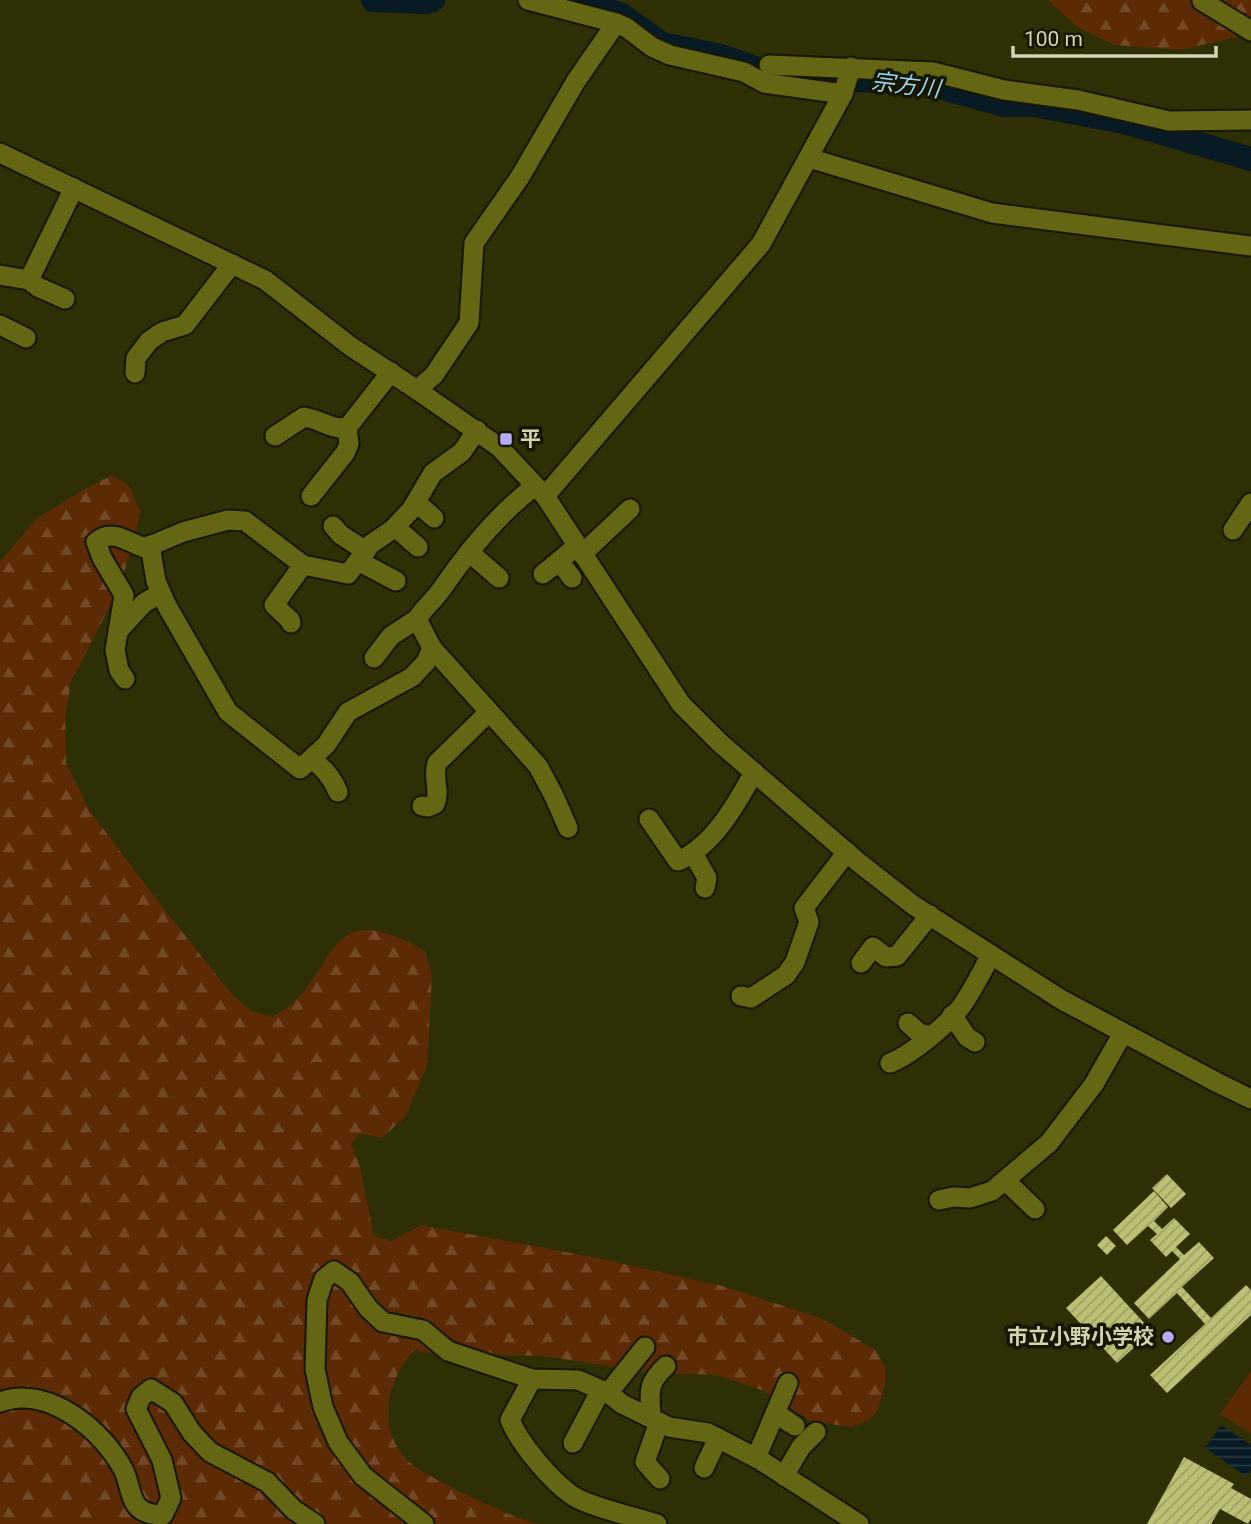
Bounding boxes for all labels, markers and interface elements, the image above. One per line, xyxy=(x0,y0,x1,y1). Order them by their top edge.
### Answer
scale bar xyxy=(1013,14,1216,58)
text: 100 m xyxy=(1024,27,1083,51)
water label: 宗方川 xyxy=(870,68,945,103)
place label: 平 xyxy=(520,427,541,451)
marker: 平 xyxy=(498,431,514,447)
place label: 市立小野小学校 xyxy=(1007,1325,1154,1349)
marker: 市立小野小学校 xyxy=(1160,1329,1176,1345)

